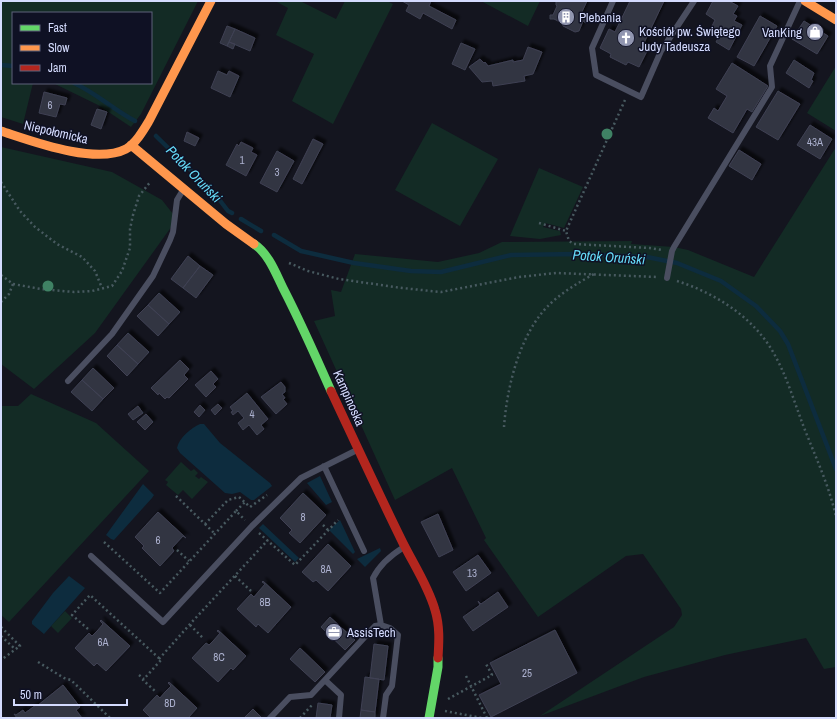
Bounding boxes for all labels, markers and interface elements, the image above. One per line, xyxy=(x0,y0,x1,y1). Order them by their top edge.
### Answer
building icon: Plebania xyxy=(556,7,576,27)
place label: Plebania xyxy=(579,9,621,26)
legend xyxy=(12,12,152,84)
text: Fast xyxy=(48,20,67,36)
shop icon: VanKing xyxy=(805,22,825,42)
place label: Kościół pw. Świętego Judy Tadeusza xyxy=(639,23,740,55)
place label: VanKing xyxy=(762,24,802,41)
church icon: Kościół pw. Świętego Judy Tadeusza xyxy=(616,28,636,48)
text: Slow xyxy=(48,40,70,56)
text: Jam xyxy=(48,60,67,76)
house number: 6 xyxy=(47,98,53,112)
street label: Niepołomicka xyxy=(22,116,90,148)
house number: 43A xyxy=(807,135,824,149)
water label: Potok Oruński xyxy=(162,142,226,207)
house number: 1 xyxy=(239,153,245,167)
house number: 3 xyxy=(274,165,280,179)
water label: Potok Oruński xyxy=(572,245,647,269)
street label: Kampinoska xyxy=(329,367,369,429)
house number: 4 xyxy=(249,407,255,421)
house number: 8 xyxy=(300,510,306,524)
house number: 6 xyxy=(155,533,161,547)
house number: 8A xyxy=(320,562,332,576)
house number: 13 xyxy=(467,566,477,580)
house number: 8B xyxy=(259,595,271,609)
office icon: AssisTech xyxy=(324,622,344,642)
place label: AssisTech xyxy=(346,624,396,641)
house number: 6A xyxy=(97,635,109,649)
house number: 8C xyxy=(213,650,225,664)
house number: 25 xyxy=(522,666,532,680)
scale bar xyxy=(14,681,127,707)
text: 50 m xyxy=(20,687,42,703)
house number: 8D xyxy=(164,696,176,710)

